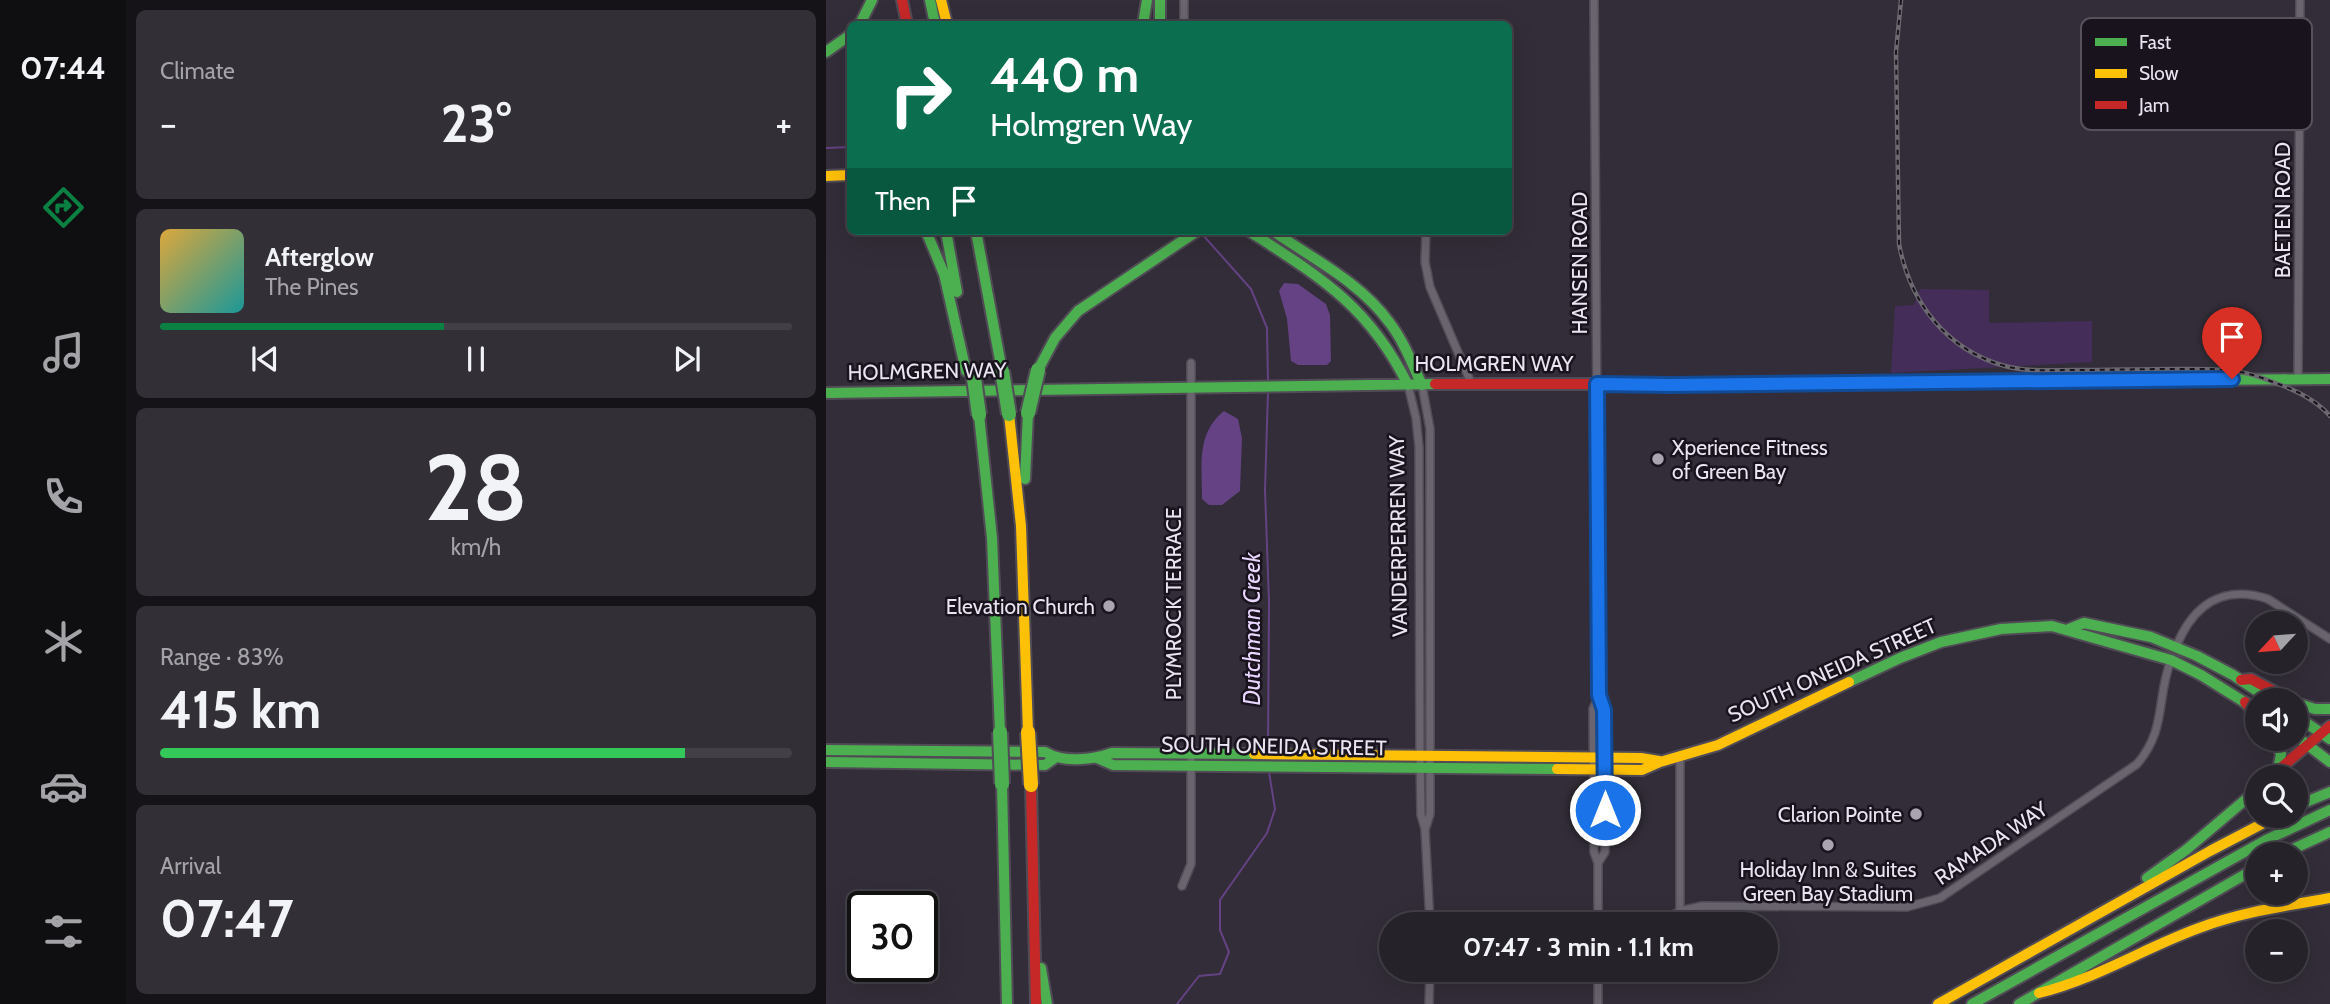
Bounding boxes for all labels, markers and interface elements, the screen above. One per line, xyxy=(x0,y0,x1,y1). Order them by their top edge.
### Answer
legend xyxy=(2081,18,2312,130)
text: Fast xyxy=(2139,31,2172,54)
text: 440 m xyxy=(990,45,1139,104)
text: 07:44 xyxy=(20,48,106,87)
icon: right xyxy=(875,49,966,140)
text: Climate xyxy=(160,57,235,85)
text: Slow xyxy=(2139,62,2179,85)
text: 23° xyxy=(441,92,511,155)
text: Jam xyxy=(2138,94,2169,117)
text: − xyxy=(160,100,177,147)
text: + xyxy=(775,100,792,147)
text: Holmgren Way xyxy=(990,105,1192,144)
street label: BAETEN ROAD xyxy=(2270,142,2295,278)
icon: arrive xyxy=(945,182,983,220)
icon: directions xyxy=(39,183,88,232)
text: Then xyxy=(875,185,931,217)
street label: HANSEN ROAD xyxy=(1567,192,1592,334)
text: Afterglow xyxy=(265,241,374,273)
text: The Pines xyxy=(265,273,359,301)
pin xyxy=(2202,307,2262,379)
icon: arrive xyxy=(2213,318,2251,356)
icon: music xyxy=(39,328,88,377)
icon: previous xyxy=(246,340,284,378)
icon: pause xyxy=(457,340,495,378)
icon: next xyxy=(668,340,706,378)
street label: HOLMGREN WAY xyxy=(1415,351,1575,376)
street label: HOLMGREN WAY xyxy=(847,357,1008,385)
text: 28 xyxy=(424,432,528,543)
street label: VANDERPERREN WAY xyxy=(1384,434,1412,637)
place label: Xperience Fitness of Green Bay xyxy=(1672,435,1828,484)
marker: Xperience Fitness of Green Bay xyxy=(1650,451,1666,467)
icon: phone xyxy=(39,472,88,521)
street label: PLYMROCK TERRACE xyxy=(1161,508,1186,700)
text: km/h xyxy=(451,533,501,561)
water label: Dutchman Creek xyxy=(1238,551,1266,706)
place label: Elevation Church xyxy=(946,594,1095,619)
marker: Elevation Church xyxy=(1101,598,1117,614)
north arrow xyxy=(2245,611,2308,674)
map controls xyxy=(2245,611,2308,982)
street label: SOUTH ONEIDA STREET xyxy=(1724,613,1940,727)
icon: climate xyxy=(39,617,88,666)
text: Range · 83% xyxy=(160,643,284,671)
text: 415 km xyxy=(160,678,321,741)
button: sound xyxy=(2245,688,2308,751)
street label: SOUTH ONEIDA STREET xyxy=(1161,732,1387,760)
icon: car xyxy=(39,762,88,811)
button: search xyxy=(2245,765,2308,828)
position arrow xyxy=(1568,773,1642,847)
street label: RAMADA WAY xyxy=(1930,795,2053,890)
place label: Clarion Pointe xyxy=(1778,802,1902,827)
marker: Clarion Pointe xyxy=(1908,806,1924,822)
marker: Holiday Inn & Suites Green Bay Stadium xyxy=(1820,837,1836,853)
button: + xyxy=(2245,842,2308,905)
text: Arrival xyxy=(160,852,221,880)
place label: Holiday Inn & Suites Green Bay Stadium xyxy=(1739,857,1917,906)
text: 07:47 xyxy=(160,887,294,950)
speed limit sign: 30 xyxy=(847,891,938,982)
icon: filters xyxy=(39,907,88,956)
button: − xyxy=(2245,919,2308,982)
text: 07:47 · 3 min · 1.1 km xyxy=(1463,931,1694,963)

